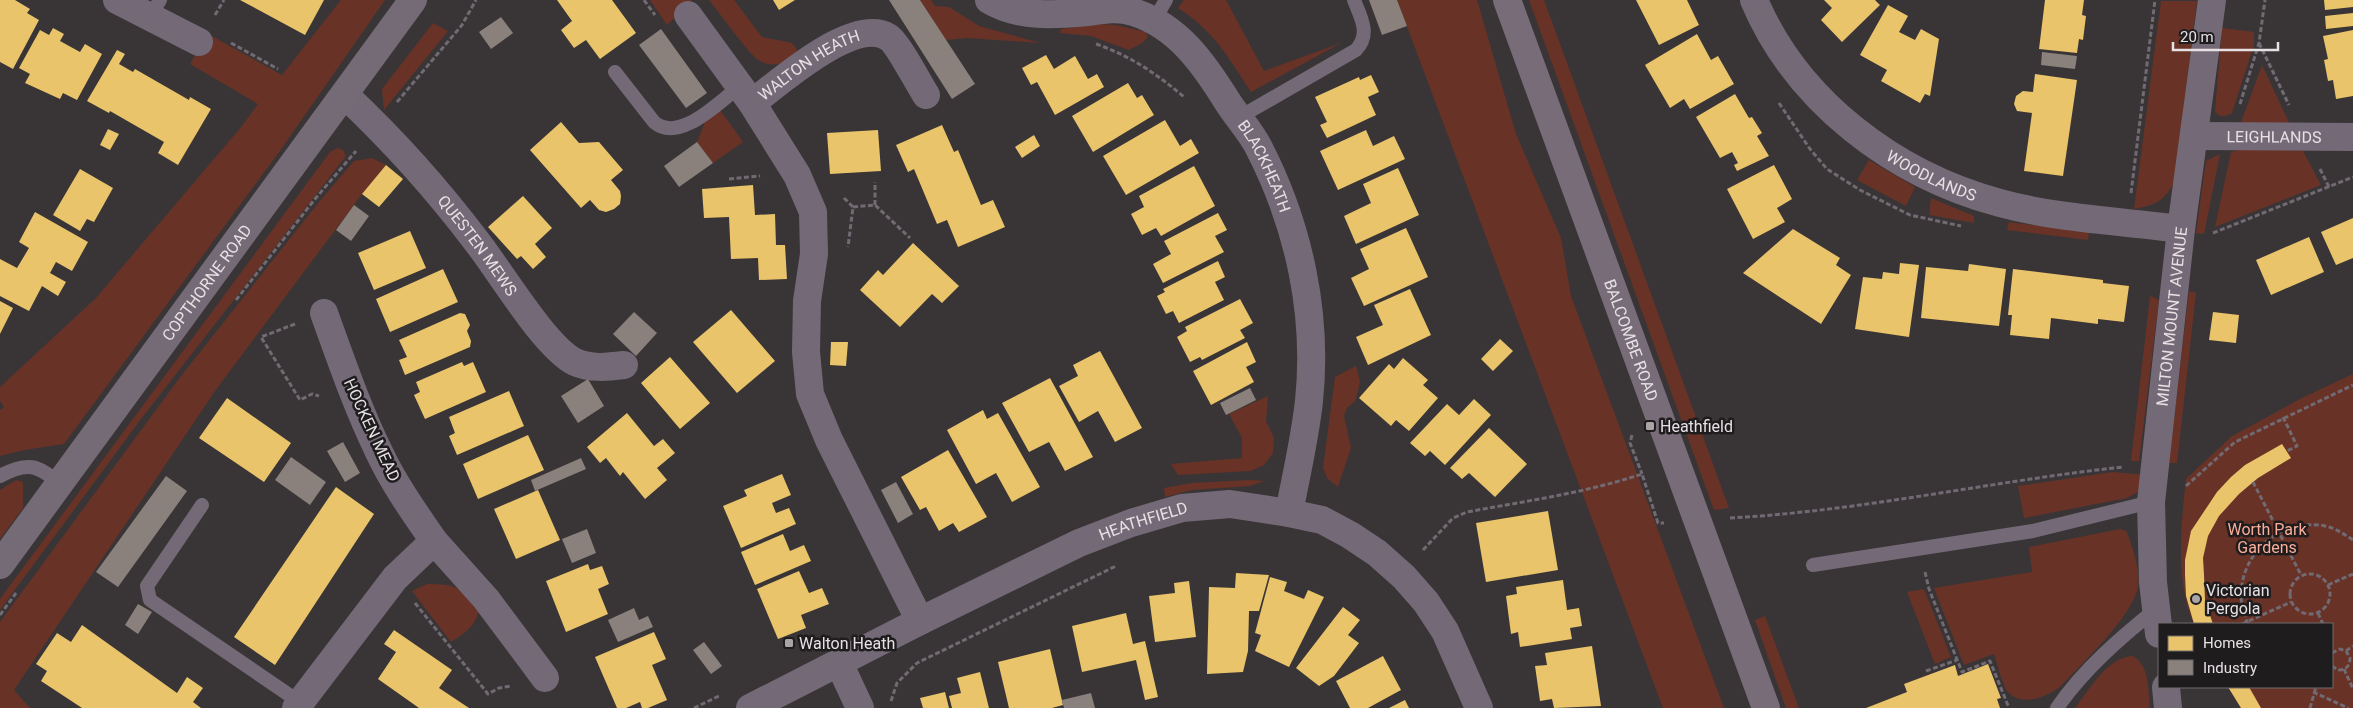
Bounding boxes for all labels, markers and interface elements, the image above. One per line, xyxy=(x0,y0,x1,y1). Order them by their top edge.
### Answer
scale bar xyxy=(2173,20,2278,52)
street label: WALTON HEATH xyxy=(754,26,862,104)
text: 20 m xyxy=(2180,28,2214,46)
street label: BLACKHEATH xyxy=(1234,116,1295,215)
street label: LEIGHLANDS xyxy=(2226,127,2322,146)
street label: WOODLANDS xyxy=(1883,146,1979,205)
street label: QUESTEN MEWS xyxy=(434,191,522,299)
street label: COPTHORNE ROAD xyxy=(158,221,255,344)
street label: MILTON MOUNT AVENUE xyxy=(2152,226,2191,407)
street label: BALCOMBE ROAD xyxy=(1600,276,1662,404)
street label: HOCKEN MEAD xyxy=(340,376,404,484)
place label: Heathfield xyxy=(1660,417,1733,436)
marker: Heathfield xyxy=(1644,420,1656,432)
street label: HEATHFIELD xyxy=(1096,497,1190,544)
park label: Worth Park Gardens xyxy=(2227,520,2307,557)
place label: Victorian Pergola xyxy=(2206,581,2270,618)
marker: Victorian Pergola xyxy=(2190,593,2202,605)
legend xyxy=(2158,623,2333,688)
place label: Walton Heath xyxy=(799,634,895,653)
text: Homes xyxy=(2203,634,2251,652)
marker: Walton Heath xyxy=(783,637,795,649)
text: Industry xyxy=(2203,659,2257,677)

